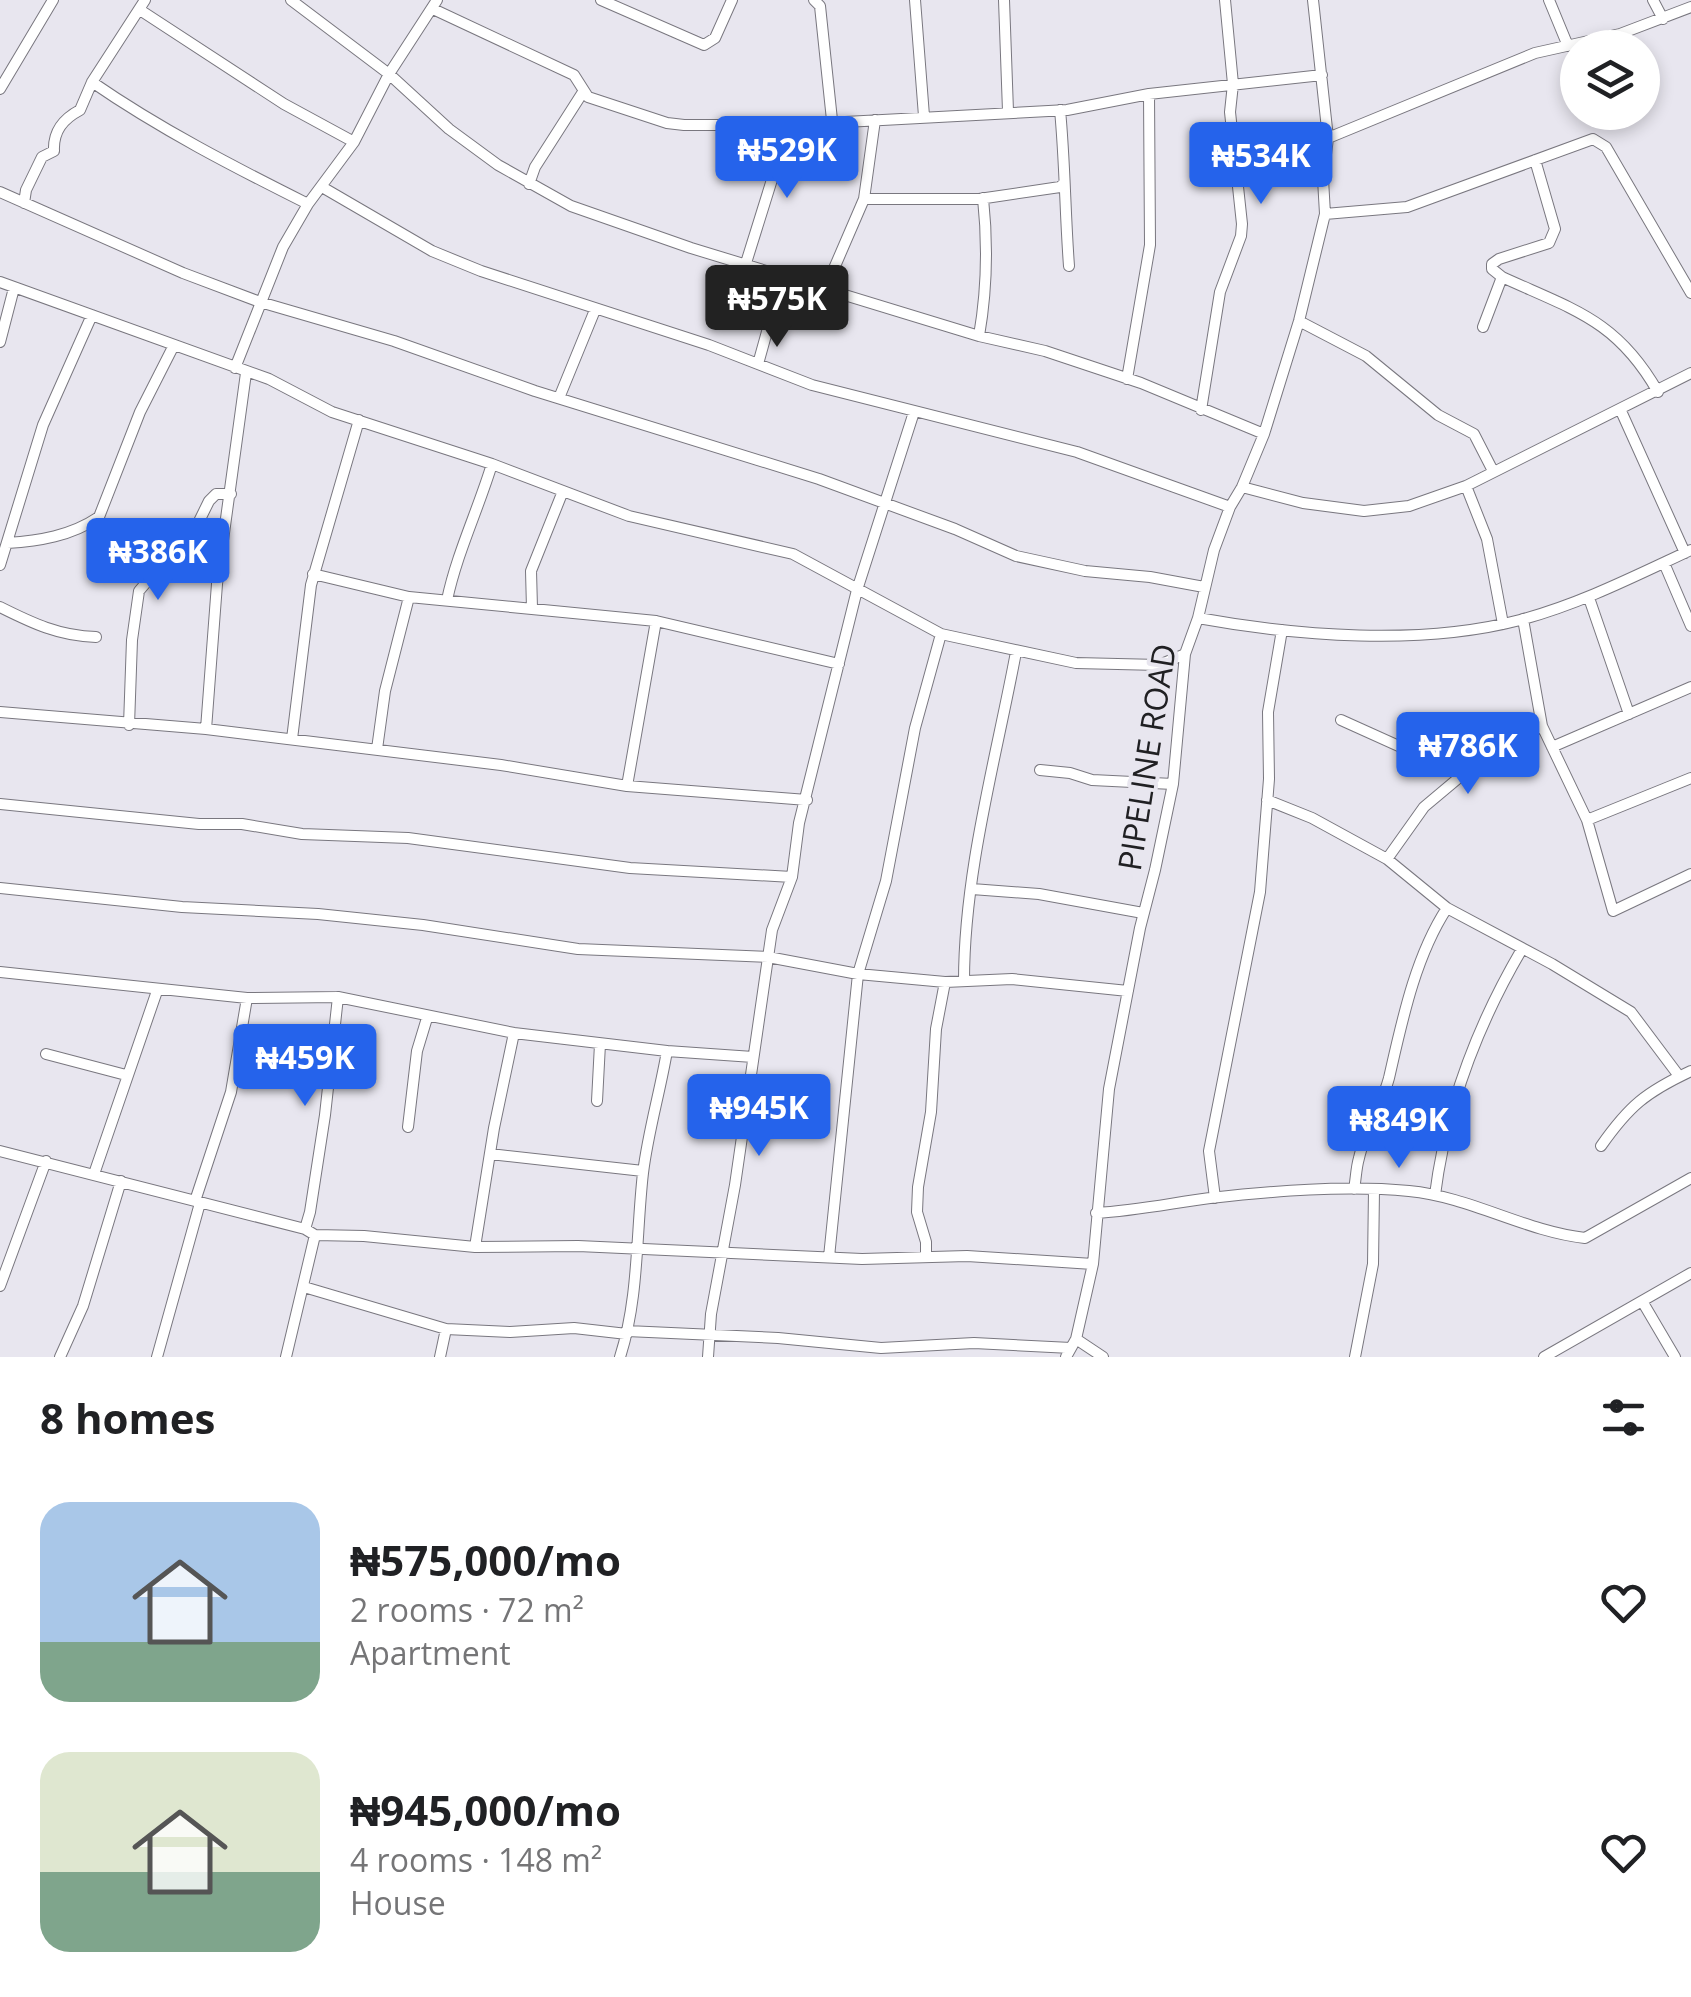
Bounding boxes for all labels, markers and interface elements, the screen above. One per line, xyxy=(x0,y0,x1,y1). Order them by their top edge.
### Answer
map controls xyxy=(1560,30,1660,130)
button: layers xyxy=(1560,30,1660,130)
pin: ₦529K xyxy=(717,116,857,201)
pin: ₦534K xyxy=(1191,122,1331,207)
text: ₦529K xyxy=(737,127,837,170)
text: ₦534K xyxy=(1211,133,1311,176)
pin: ₦575K xyxy=(707,265,847,350)
text: ₦575K xyxy=(727,276,827,319)
pin: ₦386K xyxy=(88,518,228,603)
text: ₦386K xyxy=(108,529,208,572)
street label: PIPELINE ROAD xyxy=(1107,640,1185,874)
pin: ₦786K xyxy=(1398,712,1538,797)
text: ₦786K xyxy=(1418,723,1518,766)
pin: ₦459K xyxy=(235,1024,375,1109)
text: ₦459K xyxy=(255,1035,355,1078)
pin: ₦945K xyxy=(689,1074,829,1159)
text: ₦945K xyxy=(709,1085,809,1128)
pin: ₦849K xyxy=(1329,1086,1469,1171)
text: ₦849K xyxy=(1349,1097,1449,1140)
text: 8 homes xyxy=(40,1389,215,1446)
icon: filters xyxy=(1596,1390,1651,1445)
text: ₦575,000/mo xyxy=(350,1531,621,1588)
icon: home xyxy=(120,1542,240,1662)
icon: heart xyxy=(1596,1575,1651,1630)
text: 2 rooms · 72 m² xyxy=(350,1588,584,1631)
text: Apartment xyxy=(350,1631,511,1674)
text: ₦945,000/mo xyxy=(350,1781,621,1838)
icon: home xyxy=(120,1792,240,1912)
icon: heart xyxy=(1596,1825,1651,1880)
text: 4 rooms · 148 m² xyxy=(350,1838,602,1881)
text: House xyxy=(350,1881,446,1924)

